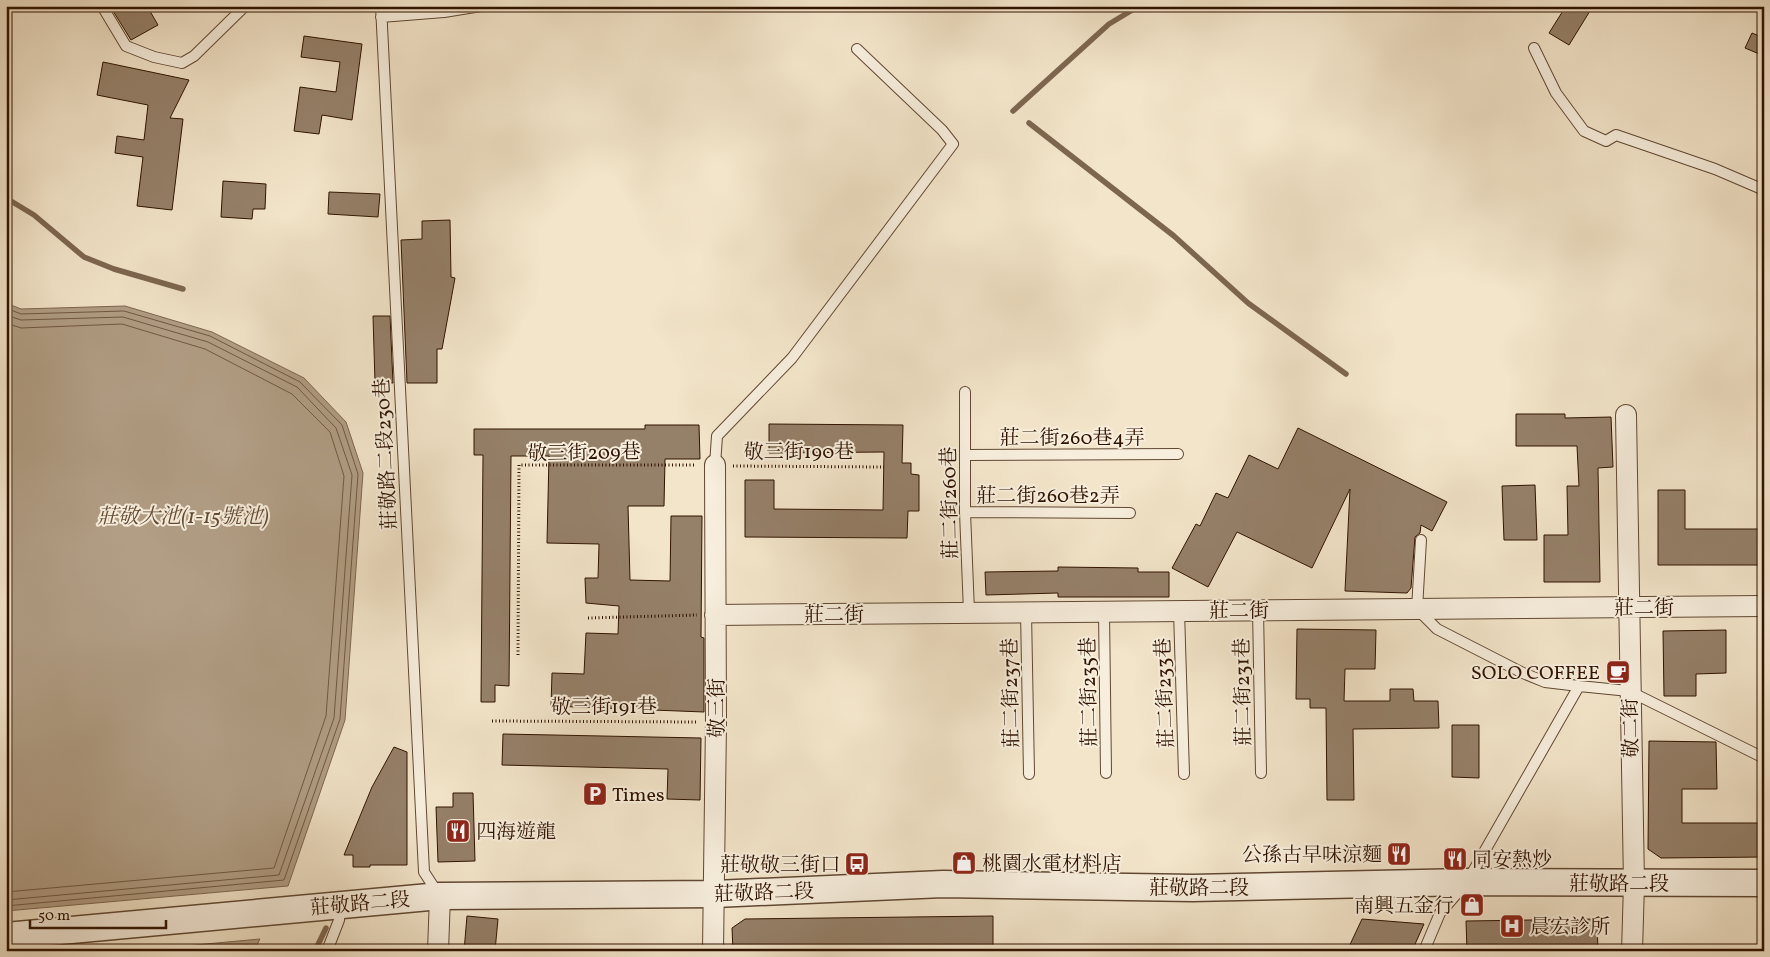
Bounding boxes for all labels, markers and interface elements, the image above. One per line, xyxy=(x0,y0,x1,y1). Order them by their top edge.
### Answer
street label: 莊敬路二段230巷 xyxy=(369,377,405,531)
street label: 莊二街260巷4弄 xyxy=(1000,425,1144,453)
street label: 敬三街209巷 xyxy=(527,439,641,469)
street label: 敬三街190巷 xyxy=(744,439,854,467)
street label: 莊二街260巷 xyxy=(936,446,966,560)
street label: 莊二街260巷2弄 xyxy=(976,483,1120,511)
water label: 莊敬大池(1-15號池) xyxy=(97,503,269,532)
street label: 莊二街 xyxy=(1614,595,1674,623)
street label: 莊二街 xyxy=(1209,598,1269,626)
street label: 莊二街 xyxy=(804,602,864,630)
street label: 莊二街235巷 xyxy=(1075,637,1105,747)
street label: 莊二街233巷 xyxy=(1150,637,1182,749)
street label: 莊二街237巷 xyxy=(997,638,1027,748)
street label: 莊二街231巷 xyxy=(1229,638,1259,746)
cafe icon: SOLO COFFEE xyxy=(1605,659,1631,685)
place label: SOLO COFFEE xyxy=(1471,660,1600,688)
street label: 敬三街 xyxy=(704,678,732,738)
street label: 敬三街191巷 xyxy=(551,694,657,722)
street label: 敬二街 xyxy=(1617,698,1647,758)
parking icon: Times xyxy=(582,781,608,807)
place label: Times xyxy=(612,782,664,810)
restaurant icon: 四海遊龍 xyxy=(445,818,471,844)
place label: 四海遊龍 xyxy=(476,819,556,847)
restaurant icon: 公孫古早味涼麵 xyxy=(1386,841,1412,867)
place label: 公孫古早味涼麵 xyxy=(1242,842,1382,870)
restaurant icon: 同安熱炒 xyxy=(1442,846,1468,872)
place label: 同安熱炒 xyxy=(1472,847,1552,875)
shop icon: 桃園水電材料店 xyxy=(951,850,977,876)
bus stop icon: 莊敬敬三街口 xyxy=(844,851,870,877)
place label: 桃園水電材料店 xyxy=(982,851,1122,879)
place label: 莊敬敬三街口 xyxy=(720,852,840,880)
street label: 莊敬路二段 xyxy=(1569,871,1669,899)
street label: 莊敬路二段 xyxy=(1149,875,1249,903)
street label: 莊敬路二段 xyxy=(714,878,815,910)
street label: 莊敬路二段 xyxy=(309,887,411,923)
shop icon: 南興五金行 xyxy=(1459,892,1485,918)
place label: 南興五金行 xyxy=(1354,893,1454,921)
scale bar xyxy=(30,897,166,929)
text: 50 m xyxy=(38,906,70,927)
hospital icon: 晨宏診所 xyxy=(1499,913,1525,939)
place label: 晨宏診所 xyxy=(1530,914,1610,942)

